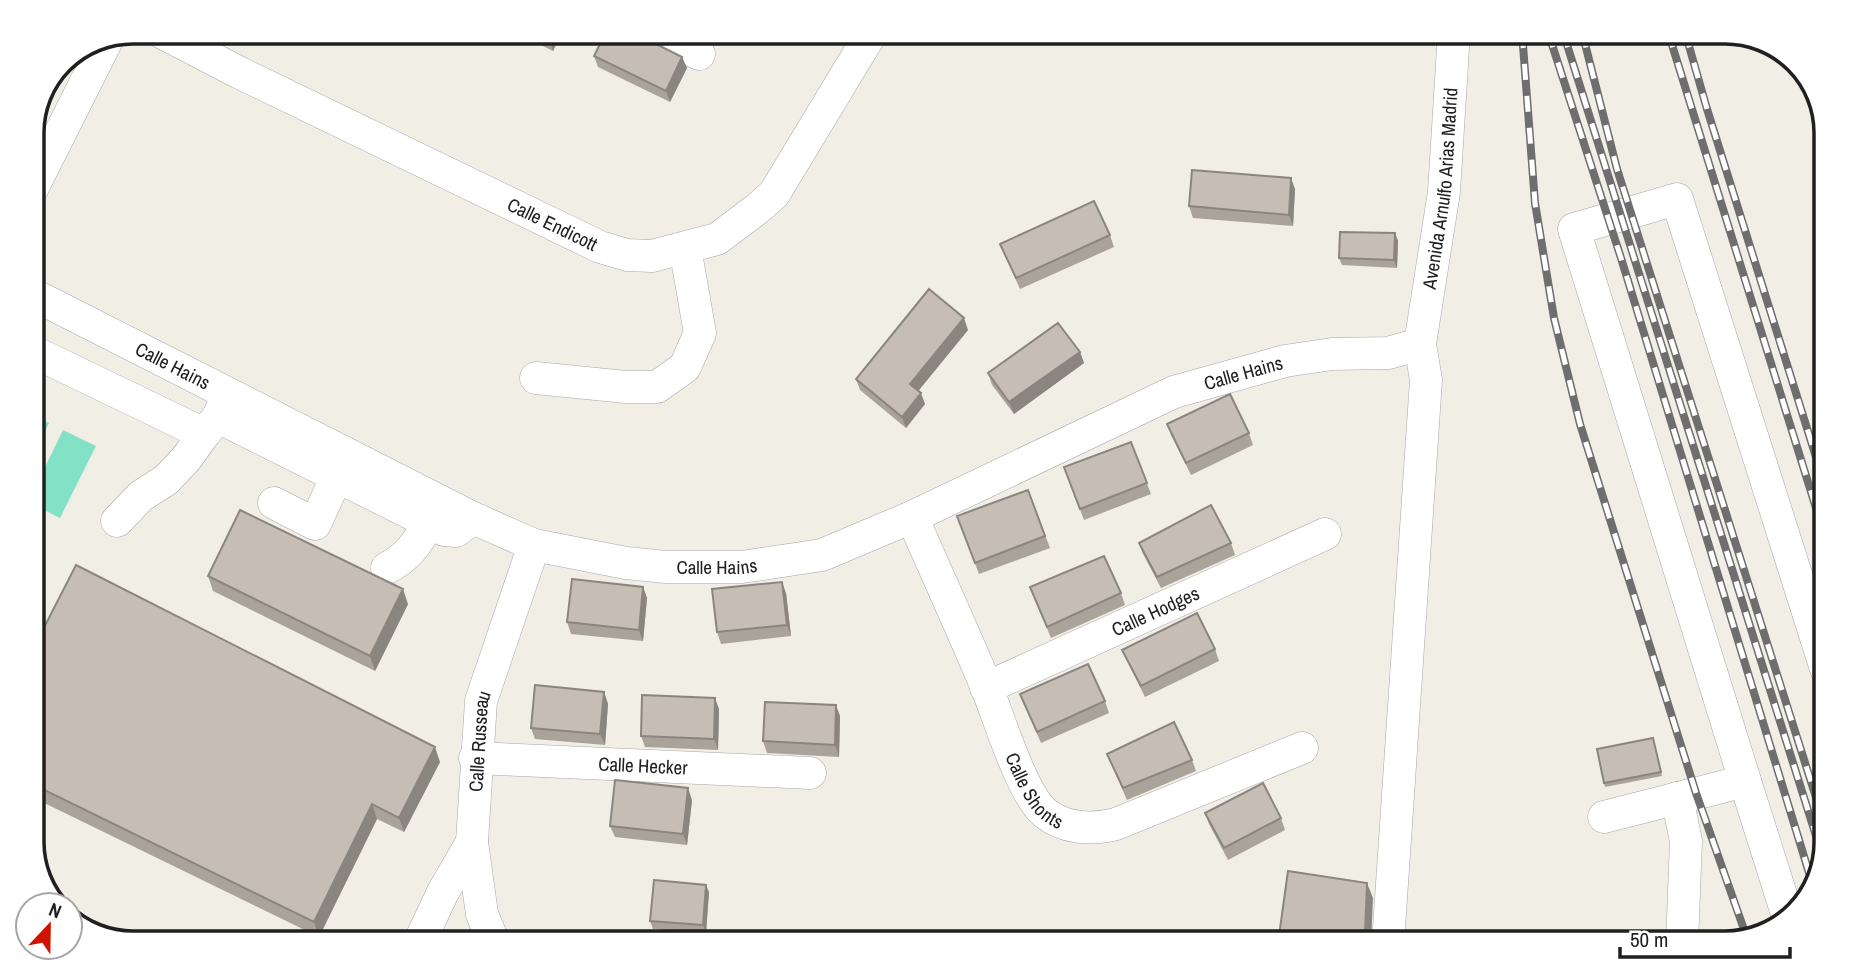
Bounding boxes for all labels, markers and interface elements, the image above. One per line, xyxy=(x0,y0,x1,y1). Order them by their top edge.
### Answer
street label: Avenida Arnulfo Arias Madrid xyxy=(1416,87,1464,292)
street label: Calle Endicott xyxy=(503,191,602,257)
street label: Calle Hains xyxy=(131,336,215,395)
street label: Calle Hains xyxy=(1201,349,1286,396)
street label: Calle Hains xyxy=(676,552,759,580)
street label: Calle Hodges xyxy=(1107,580,1204,642)
street label: Calle Russeau xyxy=(462,687,497,793)
street label: Calle Shonts xyxy=(999,749,1067,835)
street label: Calle Hecker xyxy=(598,751,689,781)
north arrow xyxy=(14,891,84,961)
text: N xyxy=(45,896,65,924)
scale bar xyxy=(1620,916,1790,960)
text: 50 m xyxy=(1630,925,1668,954)

